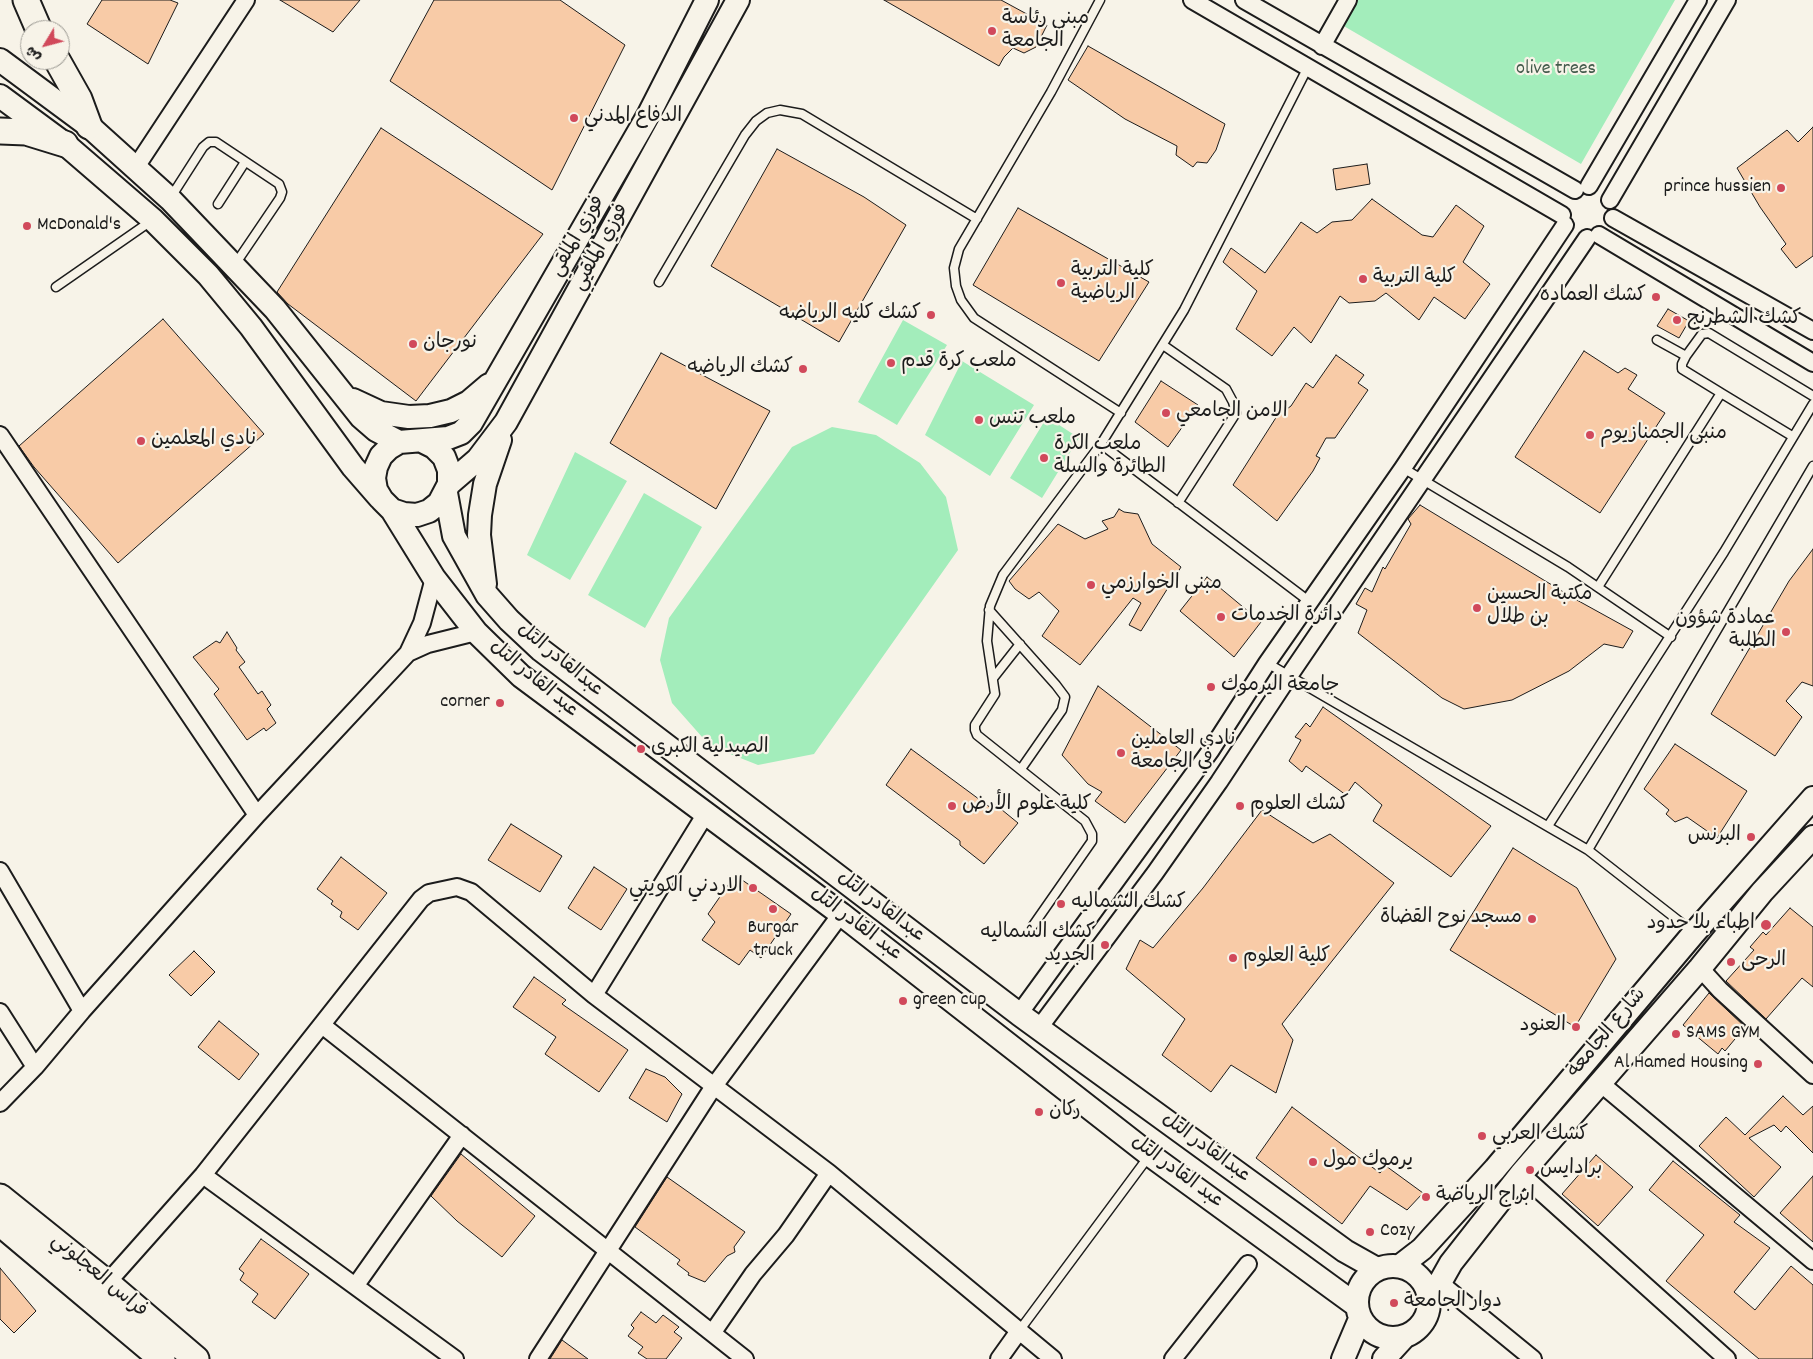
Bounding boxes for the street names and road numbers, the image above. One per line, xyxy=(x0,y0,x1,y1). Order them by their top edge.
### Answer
street label: فوزي الملقي xyxy=(546,192,612,282)
street label: فوزي الملقيي xyxy=(568,200,636,296)
street label: عبدالقادر التل xyxy=(511,619,607,703)
street label: عبد القادر التل xyxy=(484,636,582,724)
street label: عبدالقادر التل xyxy=(831,867,929,949)
street label: عبد القادر التل xyxy=(804,883,906,967)
street label: شارع الجامعة xyxy=(1564,984,1652,1084)
street label: عبدالقادر التل xyxy=(1156,1109,1254,1189)
street label: عبد القادر التل xyxy=(1125,1131,1227,1215)
street label: فراس العجلوني xyxy=(45,1230,151,1324)

